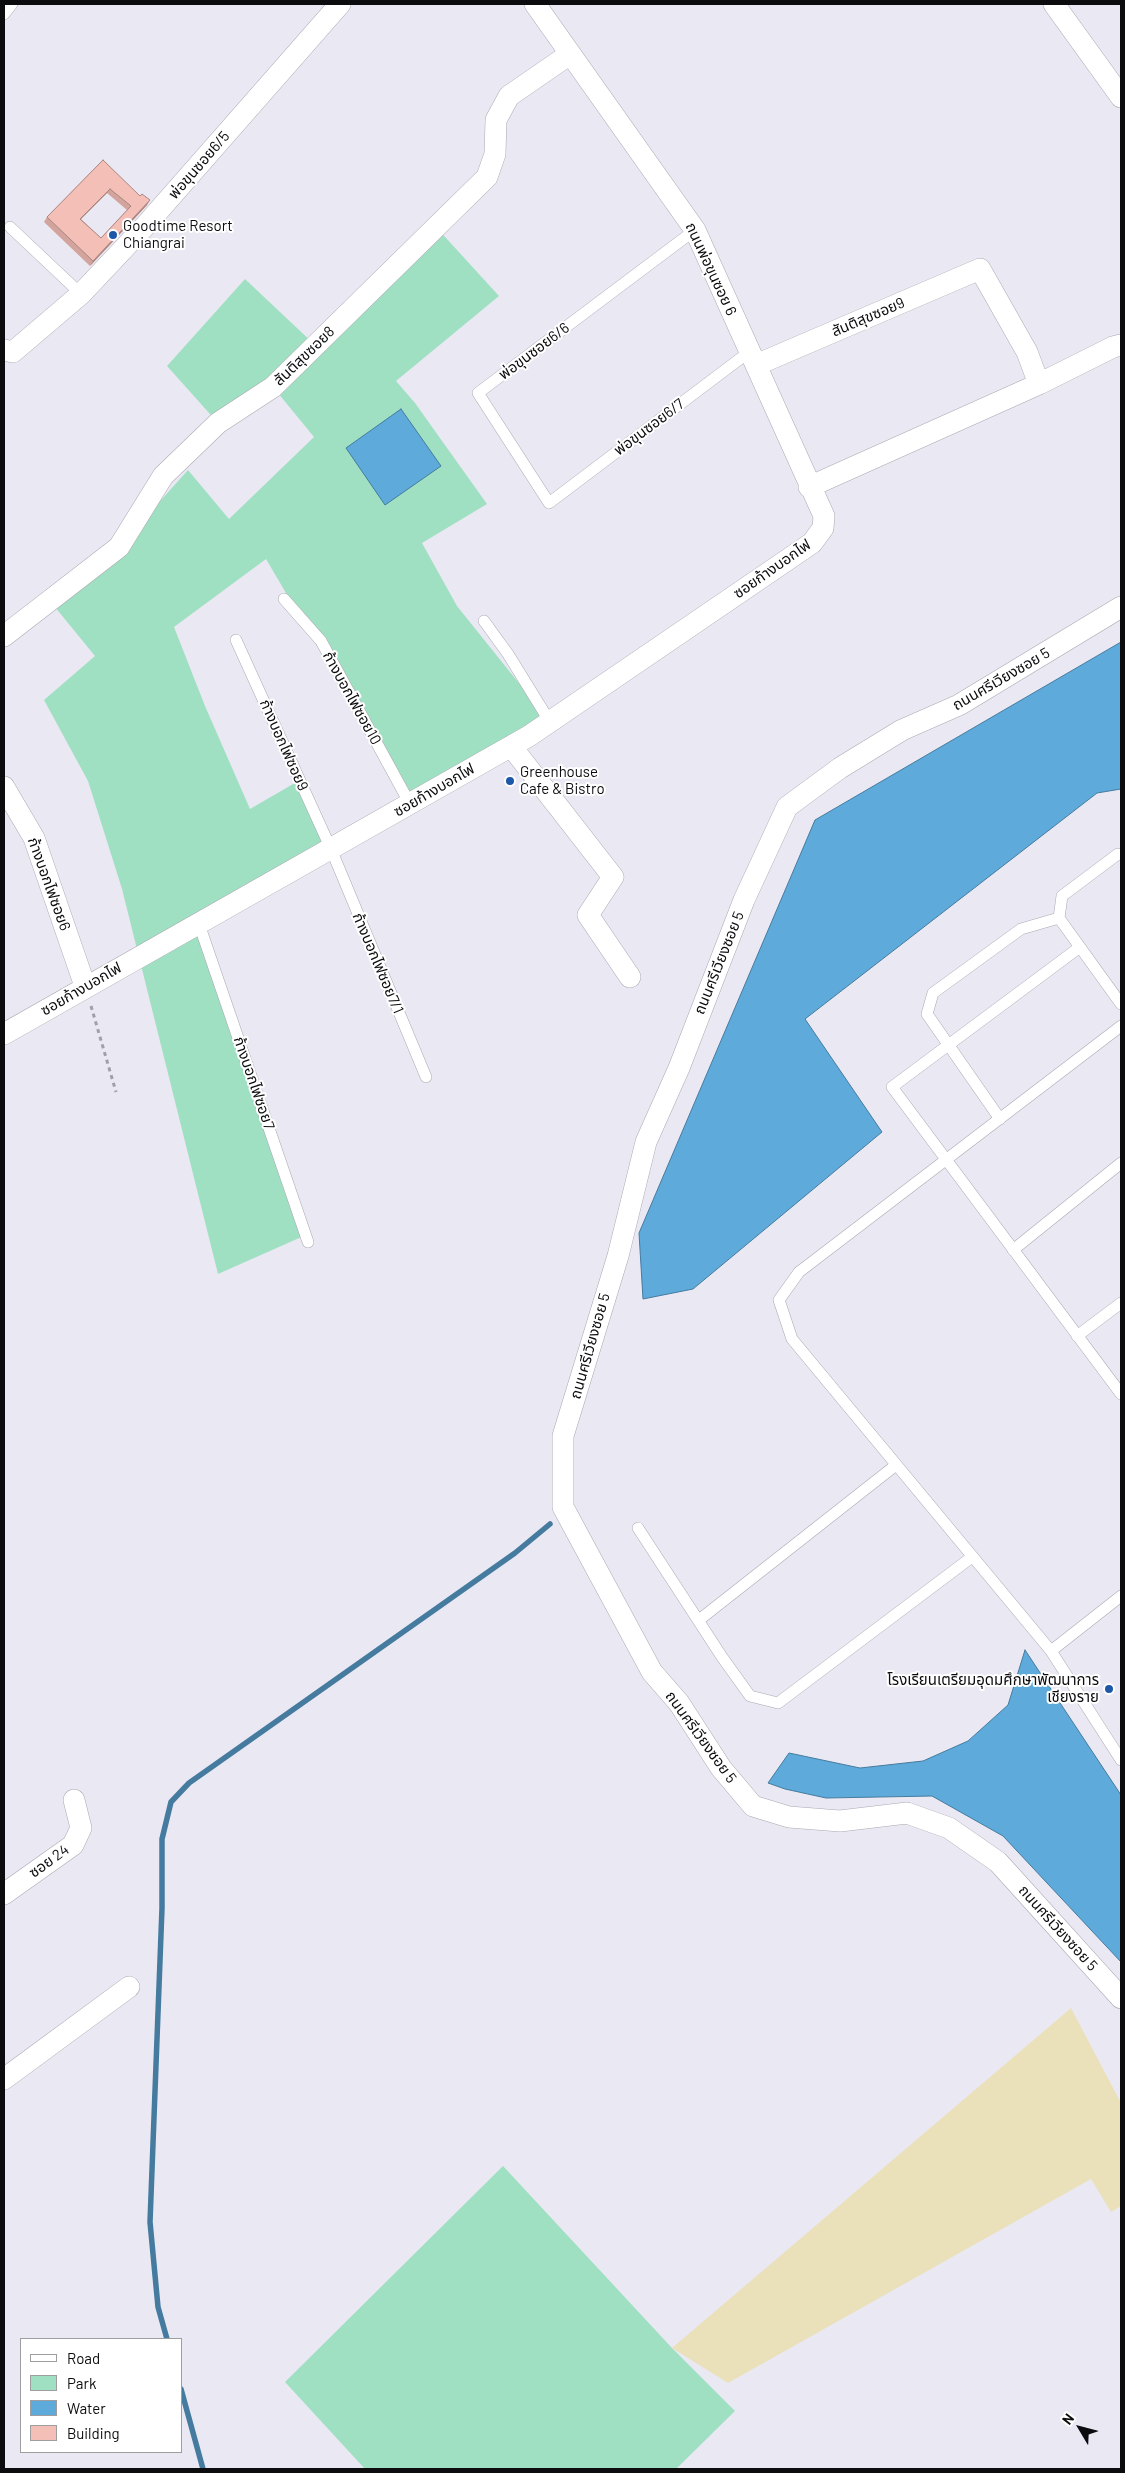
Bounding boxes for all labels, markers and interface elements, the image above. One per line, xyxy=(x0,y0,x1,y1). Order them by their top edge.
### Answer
street label: พ่อขุนซอย6/5 xyxy=(165,127,233,203)
place label: Goodtime Resort Chiangrai xyxy=(123,217,233,252)
street label: ถนนพ่อขุนซอย 6 xyxy=(682,220,740,318)
marker: Goodtime Resort Chiangrai xyxy=(107,229,119,241)
street label: สันติสุขซอย9 xyxy=(829,294,907,340)
street label: พ่อขุนซอย6/6 xyxy=(495,319,573,383)
street label: สันติสุขซอย8 xyxy=(270,323,338,389)
street label: พ่อขุนซอย6/7 xyxy=(610,395,688,459)
street label: ซอยก้างบอกไฟ xyxy=(730,536,814,602)
street label: ถนนศรีเวียงซอย 5 xyxy=(949,644,1053,714)
street label: ก้างบอกไฟซอย10 xyxy=(319,648,385,748)
street label: ก้างบอกไฟซอย9 xyxy=(256,697,312,793)
street label: ซอยก้างบอกไฟ xyxy=(390,760,478,820)
place label: Greenhouse Cafe & Bistro xyxy=(520,763,605,798)
marker: Greenhouse Cafe & Bistro xyxy=(504,775,516,787)
street label: ก้างบอกไฟซอย6 xyxy=(24,835,74,933)
street label: ถนนศรีเวียงซอย 5 xyxy=(690,909,748,1017)
street label: ก้างบอกไฟซอย7/1 xyxy=(349,910,407,1016)
street label: ซอยก้างบอกไฟ xyxy=(37,959,125,1019)
street label: ก้างบอกไฟซอย7 xyxy=(230,1034,278,1132)
street label: ถนนศรีเวียงซอย 5 xyxy=(566,1291,614,1401)
place label: โรงเรียนเตรียมอุดมศึกษาพัฒนาการ เชียงราย xyxy=(887,1671,1099,1706)
marker: โรงเรียนเตรียมอุดมศึกษาพัฒนาการ เชียงราย xyxy=(1103,1683,1115,1695)
street label: ถนนศรีเวียงซอย 5 xyxy=(662,1687,740,1787)
street label: ซอย 24 xyxy=(25,1840,73,1882)
street label: ถนนศรีเวียงซอย 5 xyxy=(1015,1881,1101,1975)
legend xyxy=(20,2338,182,2453)
text: Road xyxy=(67,2349,100,2367)
text: Park xyxy=(67,2374,96,2392)
text: Water xyxy=(67,2399,106,2417)
north arrow xyxy=(1055,2403,1105,2453)
text: N xyxy=(1058,2410,1077,2428)
text: Building xyxy=(67,2424,120,2442)

